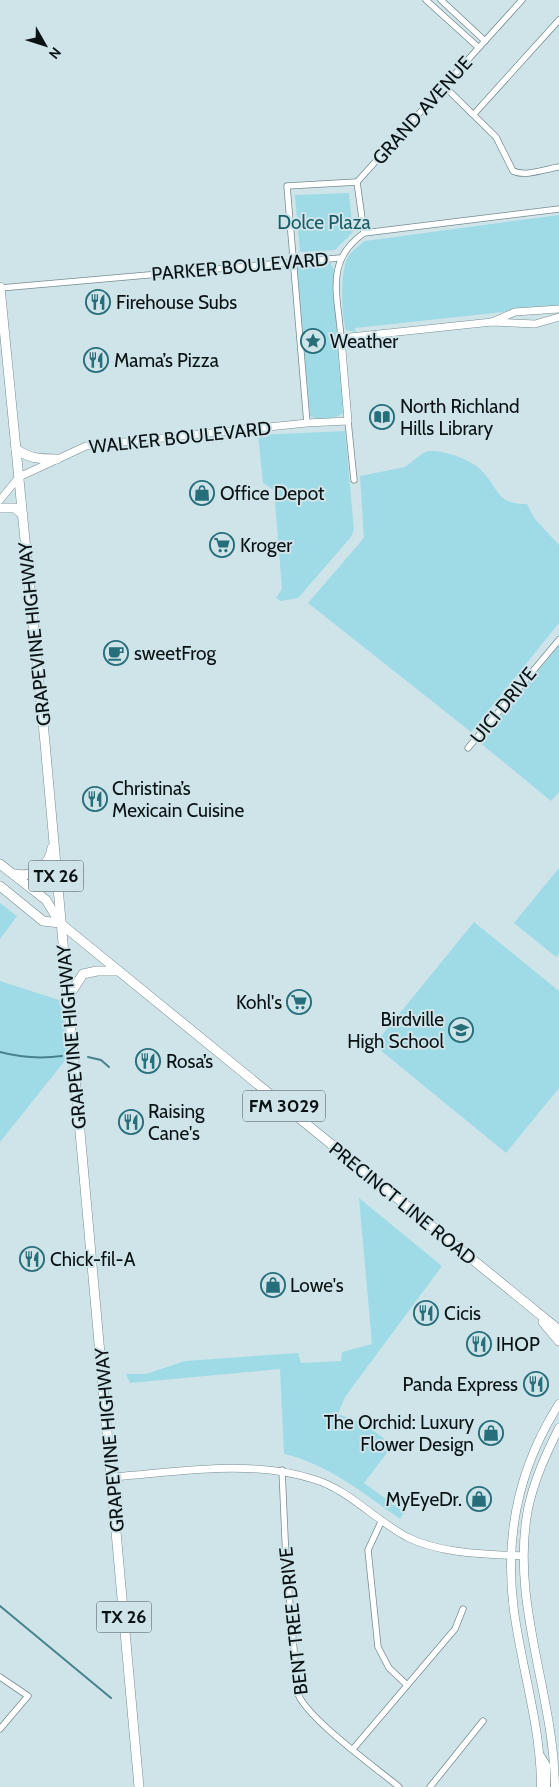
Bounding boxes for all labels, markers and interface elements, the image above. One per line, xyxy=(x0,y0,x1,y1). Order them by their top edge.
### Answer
north arrow xyxy=(20,20,70,70)
text: N xyxy=(45,44,65,63)
street label: GRAND AVENUE xyxy=(368,51,477,169)
park label: Dolce Plaza xyxy=(277,211,371,234)
street label: PARKER BOULEVARD xyxy=(151,247,330,286)
restaurant icon: Firehouse Subs xyxy=(85,289,111,315)
place label: Firehouse Subs xyxy=(116,291,237,314)
place icon: Weather xyxy=(300,328,326,354)
place label: Weather xyxy=(330,330,398,353)
restaurant icon: Mama’s Pizza xyxy=(83,347,109,373)
place label: Mama’s Pizza xyxy=(114,349,219,372)
place label: North Richland Hills Library xyxy=(400,395,520,440)
library icon: North Richland Hills Library xyxy=(369,404,395,430)
street label: WALKER BOULEVARD xyxy=(88,416,272,458)
shop icon: Office Depot xyxy=(189,480,215,506)
place label: Office Depot xyxy=(220,482,325,505)
supermarket icon: Kroger xyxy=(209,532,235,558)
place label: Kroger xyxy=(240,534,292,557)
street label: GRAPEVINE HIGHWAY xyxy=(13,541,56,727)
cafe icon: sweetFrog xyxy=(103,640,129,666)
place label: sweetFrog xyxy=(134,642,217,665)
street label: UICI DRIVE xyxy=(466,662,541,748)
place label: Christina’s Mexicain Cuisine xyxy=(112,777,244,822)
restaurant icon: Christina’s Mexicain Cuisine xyxy=(82,786,108,812)
road number: TX 26 xyxy=(28,860,84,891)
street label: GRAPEVINE HIGHWAY xyxy=(52,944,91,1130)
supermarket icon: Kohl's xyxy=(286,989,312,1015)
place label: Kohl's xyxy=(236,991,282,1014)
place label: Birdville High School xyxy=(347,1008,445,1053)
school or university icon: Birdville High School xyxy=(448,1017,474,1043)
restaurant icon: Rosa’s xyxy=(135,1048,161,1074)
place label: Rosa’s xyxy=(166,1050,213,1073)
road number: FM 3029 xyxy=(243,1090,325,1122)
place label: Raising Cane's xyxy=(148,1100,205,1145)
restaurant icon: Raising Cane's xyxy=(118,1109,144,1135)
street label: PRECINCT LINE ROAD xyxy=(324,1137,481,1270)
restaurant icon: Chick-fil-A xyxy=(19,1246,45,1272)
place label: Chick-fil-A xyxy=(50,1248,136,1271)
shop icon: Lowe's xyxy=(260,1272,286,1298)
place label: Lowe's xyxy=(290,1274,344,1297)
restaurant icon: Cicis xyxy=(413,1300,439,1326)
place label: Cicis xyxy=(444,1302,481,1325)
restaurant icon: IHOP xyxy=(466,1331,492,1357)
place label: IHOP xyxy=(496,1333,540,1356)
street label: GRAPEVINE HIGHWAY xyxy=(90,1347,129,1533)
restaurant icon: Panda Express xyxy=(523,1371,549,1397)
place label: Panda Express xyxy=(402,1373,518,1396)
place label: The Orchid: Luxury Flower Design xyxy=(324,1411,474,1456)
shop icon: The Orchid: Luxury Flower Design xyxy=(478,1420,504,1446)
shop icon: MyEyeDr. xyxy=(466,1486,492,1512)
place label: MyEyeDr. xyxy=(386,1488,462,1511)
street label: BENT TREE DRIVE xyxy=(274,1546,313,1696)
road number: TX 26 xyxy=(96,1601,152,1632)

